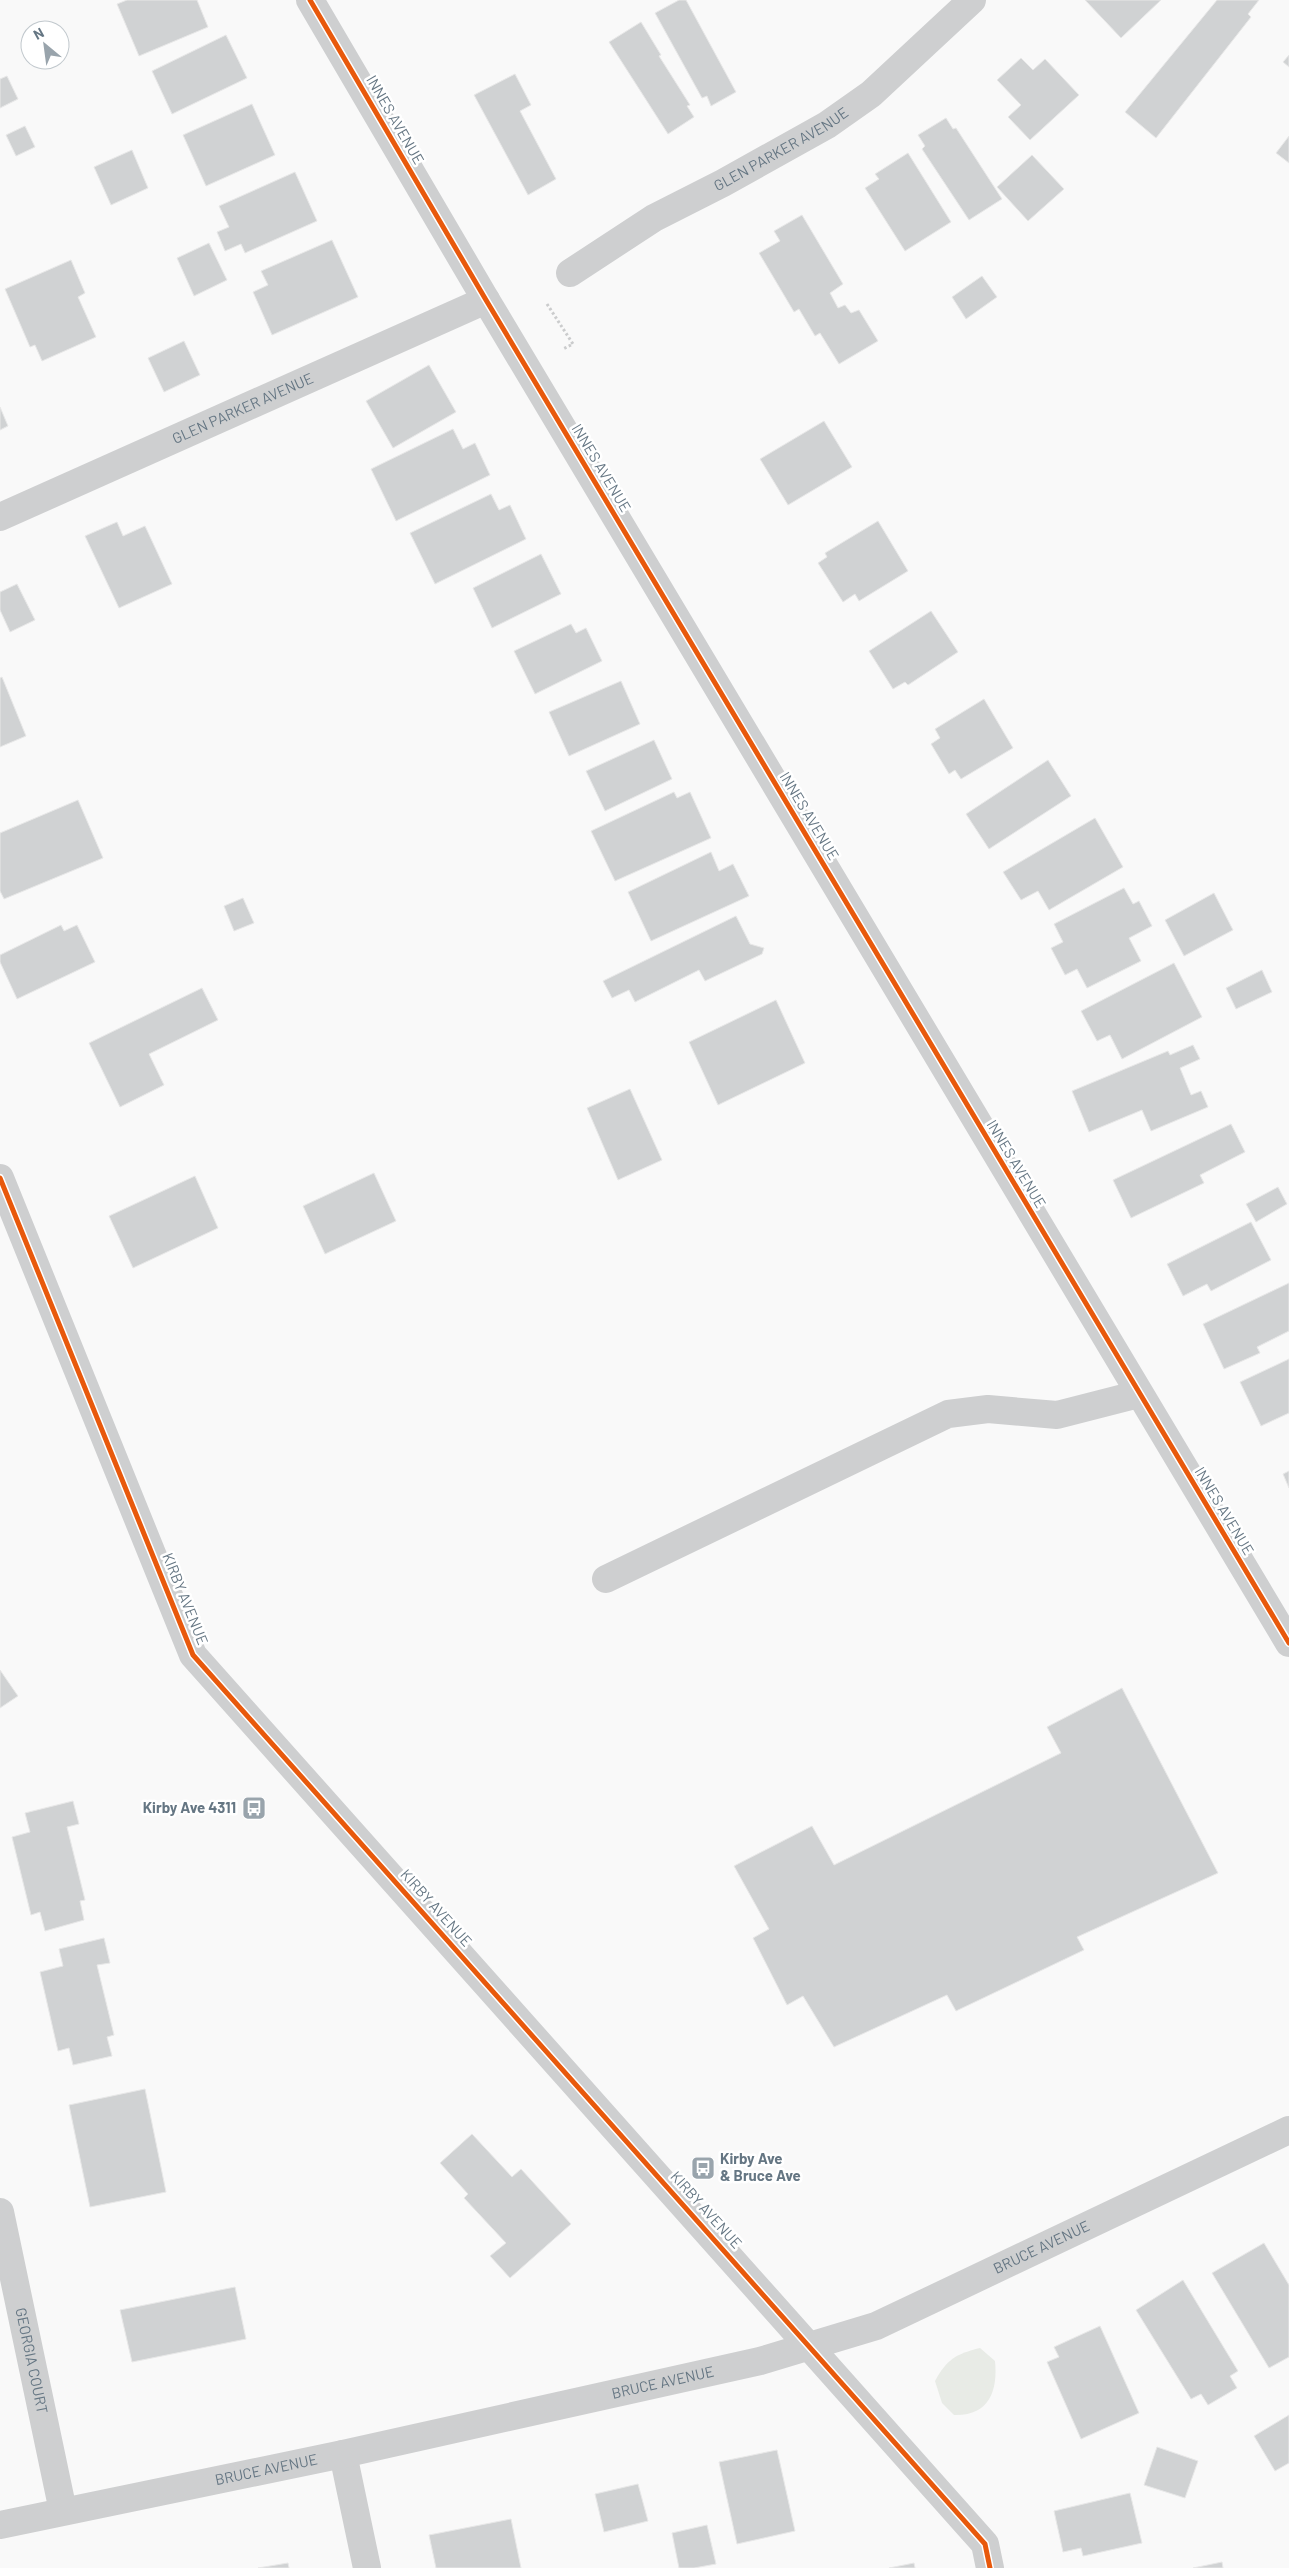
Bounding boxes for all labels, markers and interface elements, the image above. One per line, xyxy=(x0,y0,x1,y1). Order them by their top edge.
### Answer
north arrow xyxy=(20,20,70,70)
text: N xyxy=(30,24,47,43)
street label: INNES AVENUE xyxy=(363,72,429,167)
street label: GLEN PARKER AVENUE xyxy=(711,103,851,194)
street label: GLEN PARKER AVENUE xyxy=(169,368,316,447)
street label: INNES AVENUE xyxy=(568,420,635,515)
street label: INNES AVENUE xyxy=(776,768,843,863)
street label: INNES AVENUE xyxy=(983,1116,1050,1211)
street label: INNES AVENUE xyxy=(1191,1463,1258,1558)
street label: KIRBY AVENUE xyxy=(159,1550,213,1647)
bus stop icon: Kirby Ave 4311 xyxy=(241,1795,267,1821)
place label: Kirby Ave 4311 xyxy=(143,1798,236,1816)
street label: KIRBY AVENUE xyxy=(397,1865,476,1950)
place label: Kirby Ave & Bruce Ave xyxy=(720,2149,801,2184)
bus stop icon: Kirby Ave & Bruce Ave xyxy=(690,2155,716,2181)
street label: KIRBY AVENUE xyxy=(667,2167,746,2252)
street label: BRUCE AVENUE xyxy=(990,2216,1092,2277)
street label: GEORGIA COURT xyxy=(12,2306,52,2415)
street label: BRUCE AVENUE xyxy=(610,2362,716,2402)
street label: BRUCE AVENUE xyxy=(213,2449,319,2488)

